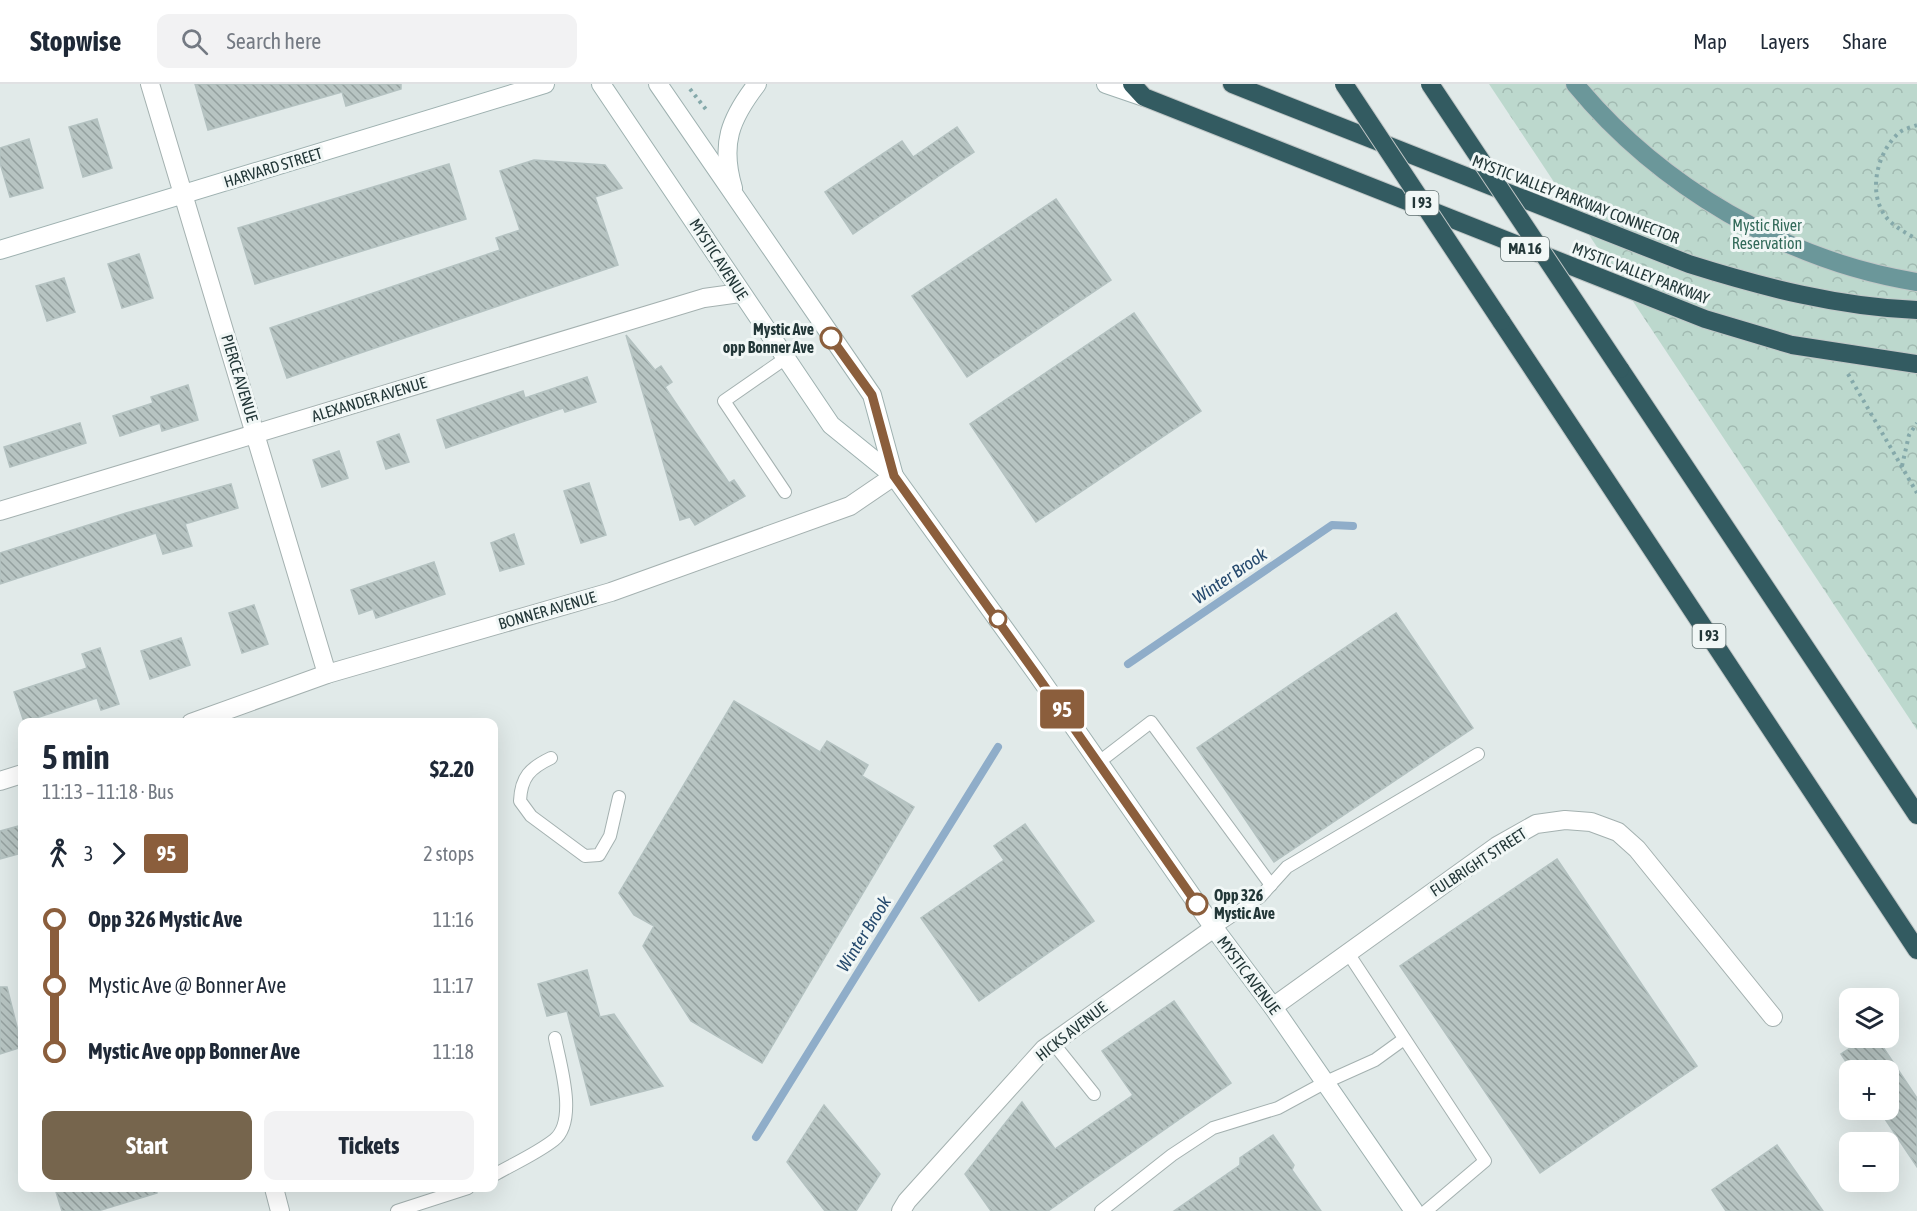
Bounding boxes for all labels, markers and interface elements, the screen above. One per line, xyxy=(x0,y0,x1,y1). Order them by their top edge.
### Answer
search box xyxy=(157,14,577,68)
text: Stopwise xyxy=(30,25,121,57)
icon: search xyxy=(178,25,211,58)
text: Search here xyxy=(226,28,321,54)
text: Map xyxy=(1693,29,1727,53)
text: Layers xyxy=(1760,29,1810,53)
text: Share xyxy=(1843,29,1887,53)
street label: HARVARD STREET xyxy=(222,143,324,191)
street label: MYSTIC VALLEY PARKWAY CONNECTOR xyxy=(1470,151,1682,247)
road number: I 93 xyxy=(1406,191,1438,215)
street label: MYSTIC AVENUE xyxy=(686,215,752,303)
park label: Mystic River Reservation xyxy=(1732,216,1802,252)
road number: MA 16 xyxy=(1501,237,1549,261)
street label: MYSTIC VALLEY PARKWAY xyxy=(1570,239,1713,308)
place label: Mystic Ave opp Bonner Ave xyxy=(723,320,814,356)
marker: Mystic Ave opp Bonner Ave xyxy=(820,327,842,349)
street label: PIERCE AVENUE xyxy=(218,332,262,424)
street label: ALEXANDER AVENUE xyxy=(309,373,429,425)
water label: Winter Brook xyxy=(1189,543,1272,608)
street label: BONNER AVENUE xyxy=(496,587,598,633)
unlabelled marker xyxy=(989,610,1007,628)
road number: I 93 xyxy=(1692,624,1726,648)
line badge: 95 xyxy=(1035,690,1089,728)
text: 95 xyxy=(1052,697,1072,721)
text: 5 min xyxy=(42,738,109,776)
text: $2.20 xyxy=(430,756,474,782)
text: 11:13 – 11:18 · Bus xyxy=(42,780,174,803)
street label: FULBRIGHT STREET xyxy=(1426,824,1530,900)
icon: walk xyxy=(42,837,75,870)
icon: forward xyxy=(102,837,135,870)
text: 95 xyxy=(156,841,176,865)
text: 3 xyxy=(84,842,93,865)
text: 2 stops xyxy=(423,842,474,865)
place label: Opp 326 Mystic Ave xyxy=(1214,886,1275,922)
water label: Winter Brook xyxy=(832,891,896,975)
marker: Opp 326 Mystic Ave xyxy=(1186,893,1208,915)
text: Opp 326 Mystic Ave xyxy=(88,906,243,932)
text: 11:16 xyxy=(433,908,474,931)
street label: MYSTIC AVENUE xyxy=(1214,932,1284,1018)
text: Mystic Ave @ Bonner Ave xyxy=(88,972,286,998)
text: 11:17 xyxy=(433,974,474,997)
map controls xyxy=(1839,988,1899,1192)
button: layers xyxy=(1839,988,1899,1048)
street label: HICKS AVENUE xyxy=(1032,998,1110,1064)
text: Mystic Ave opp Bonner Ave xyxy=(88,1038,300,1064)
text: 11:18 xyxy=(433,1040,474,1063)
button: + xyxy=(1839,1060,1899,1120)
button: Start xyxy=(42,1111,252,1180)
button: Tickets xyxy=(264,1111,474,1180)
button: − xyxy=(1839,1132,1899,1192)

